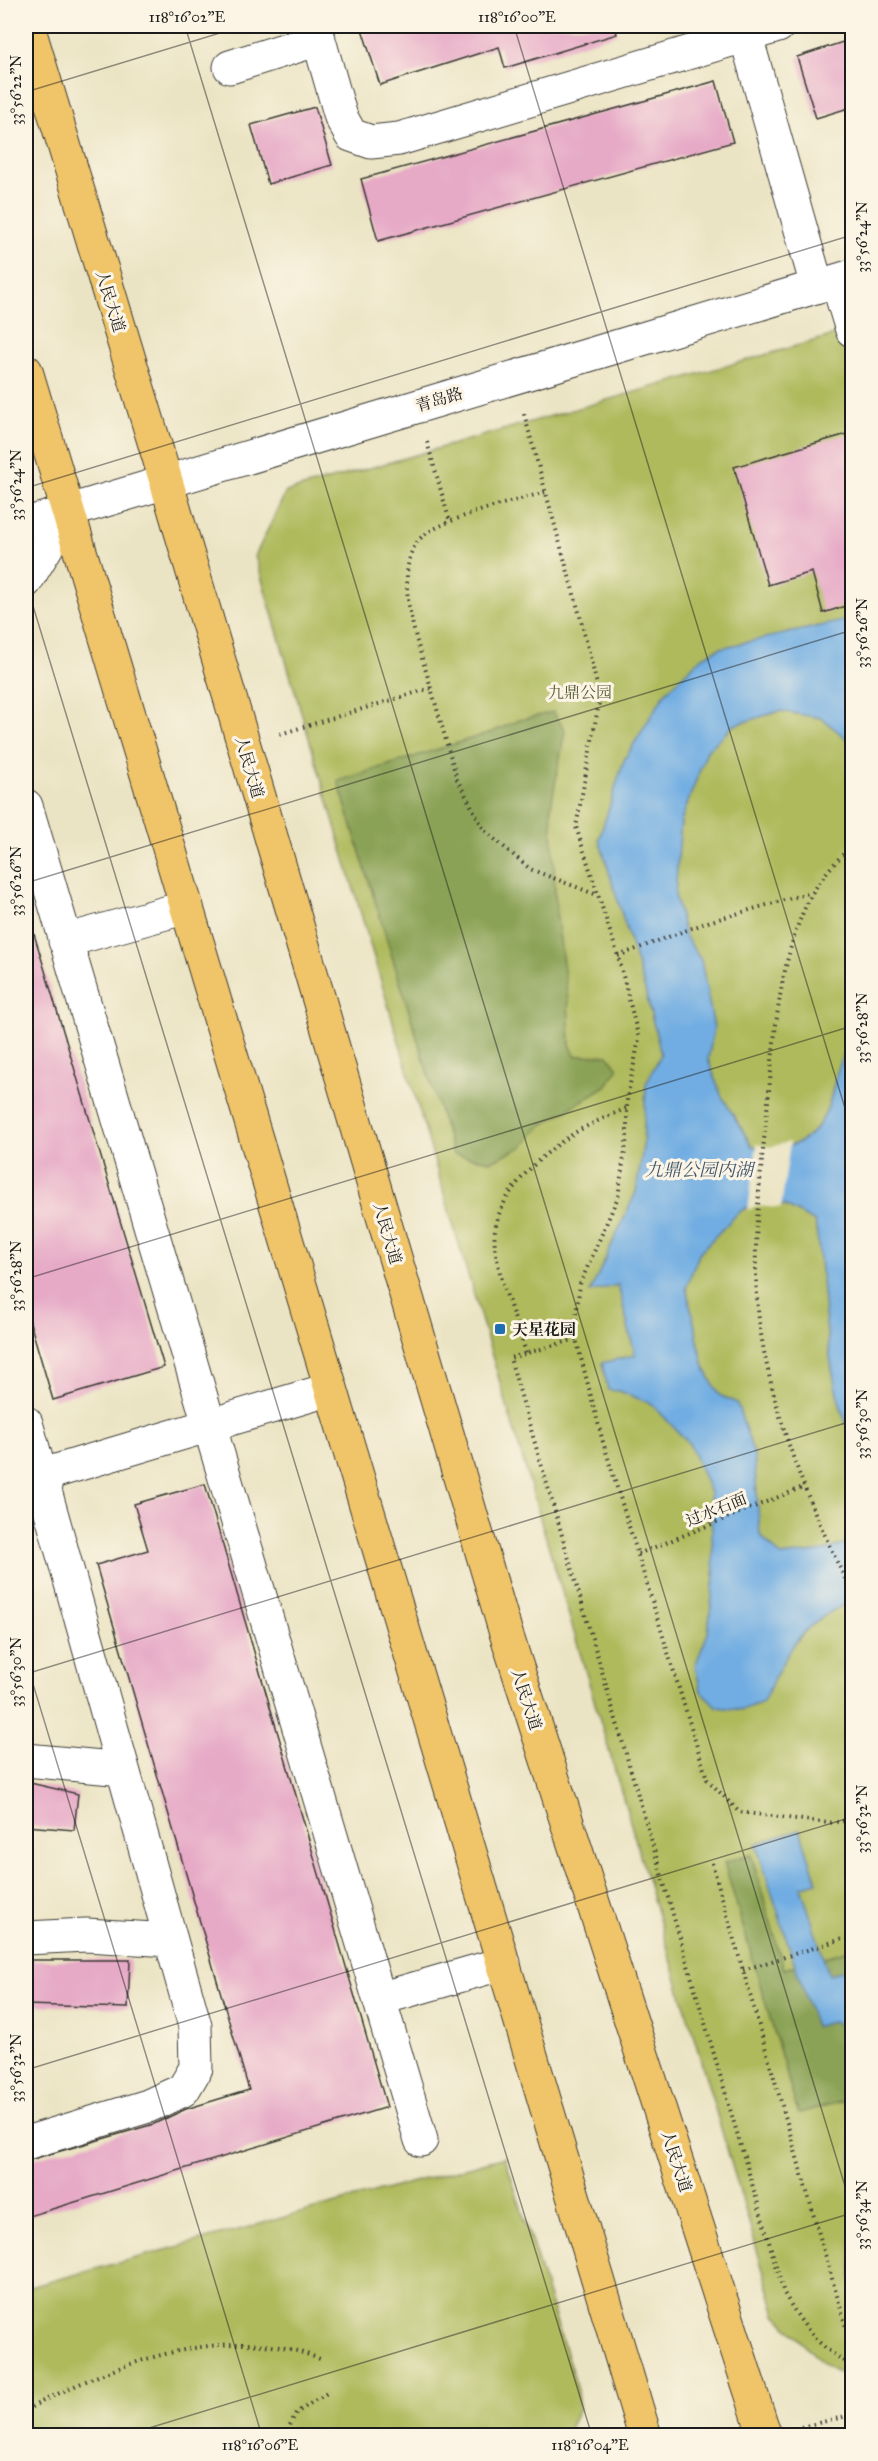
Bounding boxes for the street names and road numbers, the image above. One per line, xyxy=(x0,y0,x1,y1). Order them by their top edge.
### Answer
street label: 人民大道 xyxy=(92,268,129,335)
street label: 青岛路 xyxy=(413,383,465,416)
street label: 人民大道 xyxy=(232,734,267,801)
street label: 人民大道 xyxy=(370,1200,405,1267)
street label: 过水石面 xyxy=(683,1489,749,1530)
street label: 人民大道 xyxy=(508,1666,545,1733)
street label: 人民大道 xyxy=(658,2128,695,2195)

